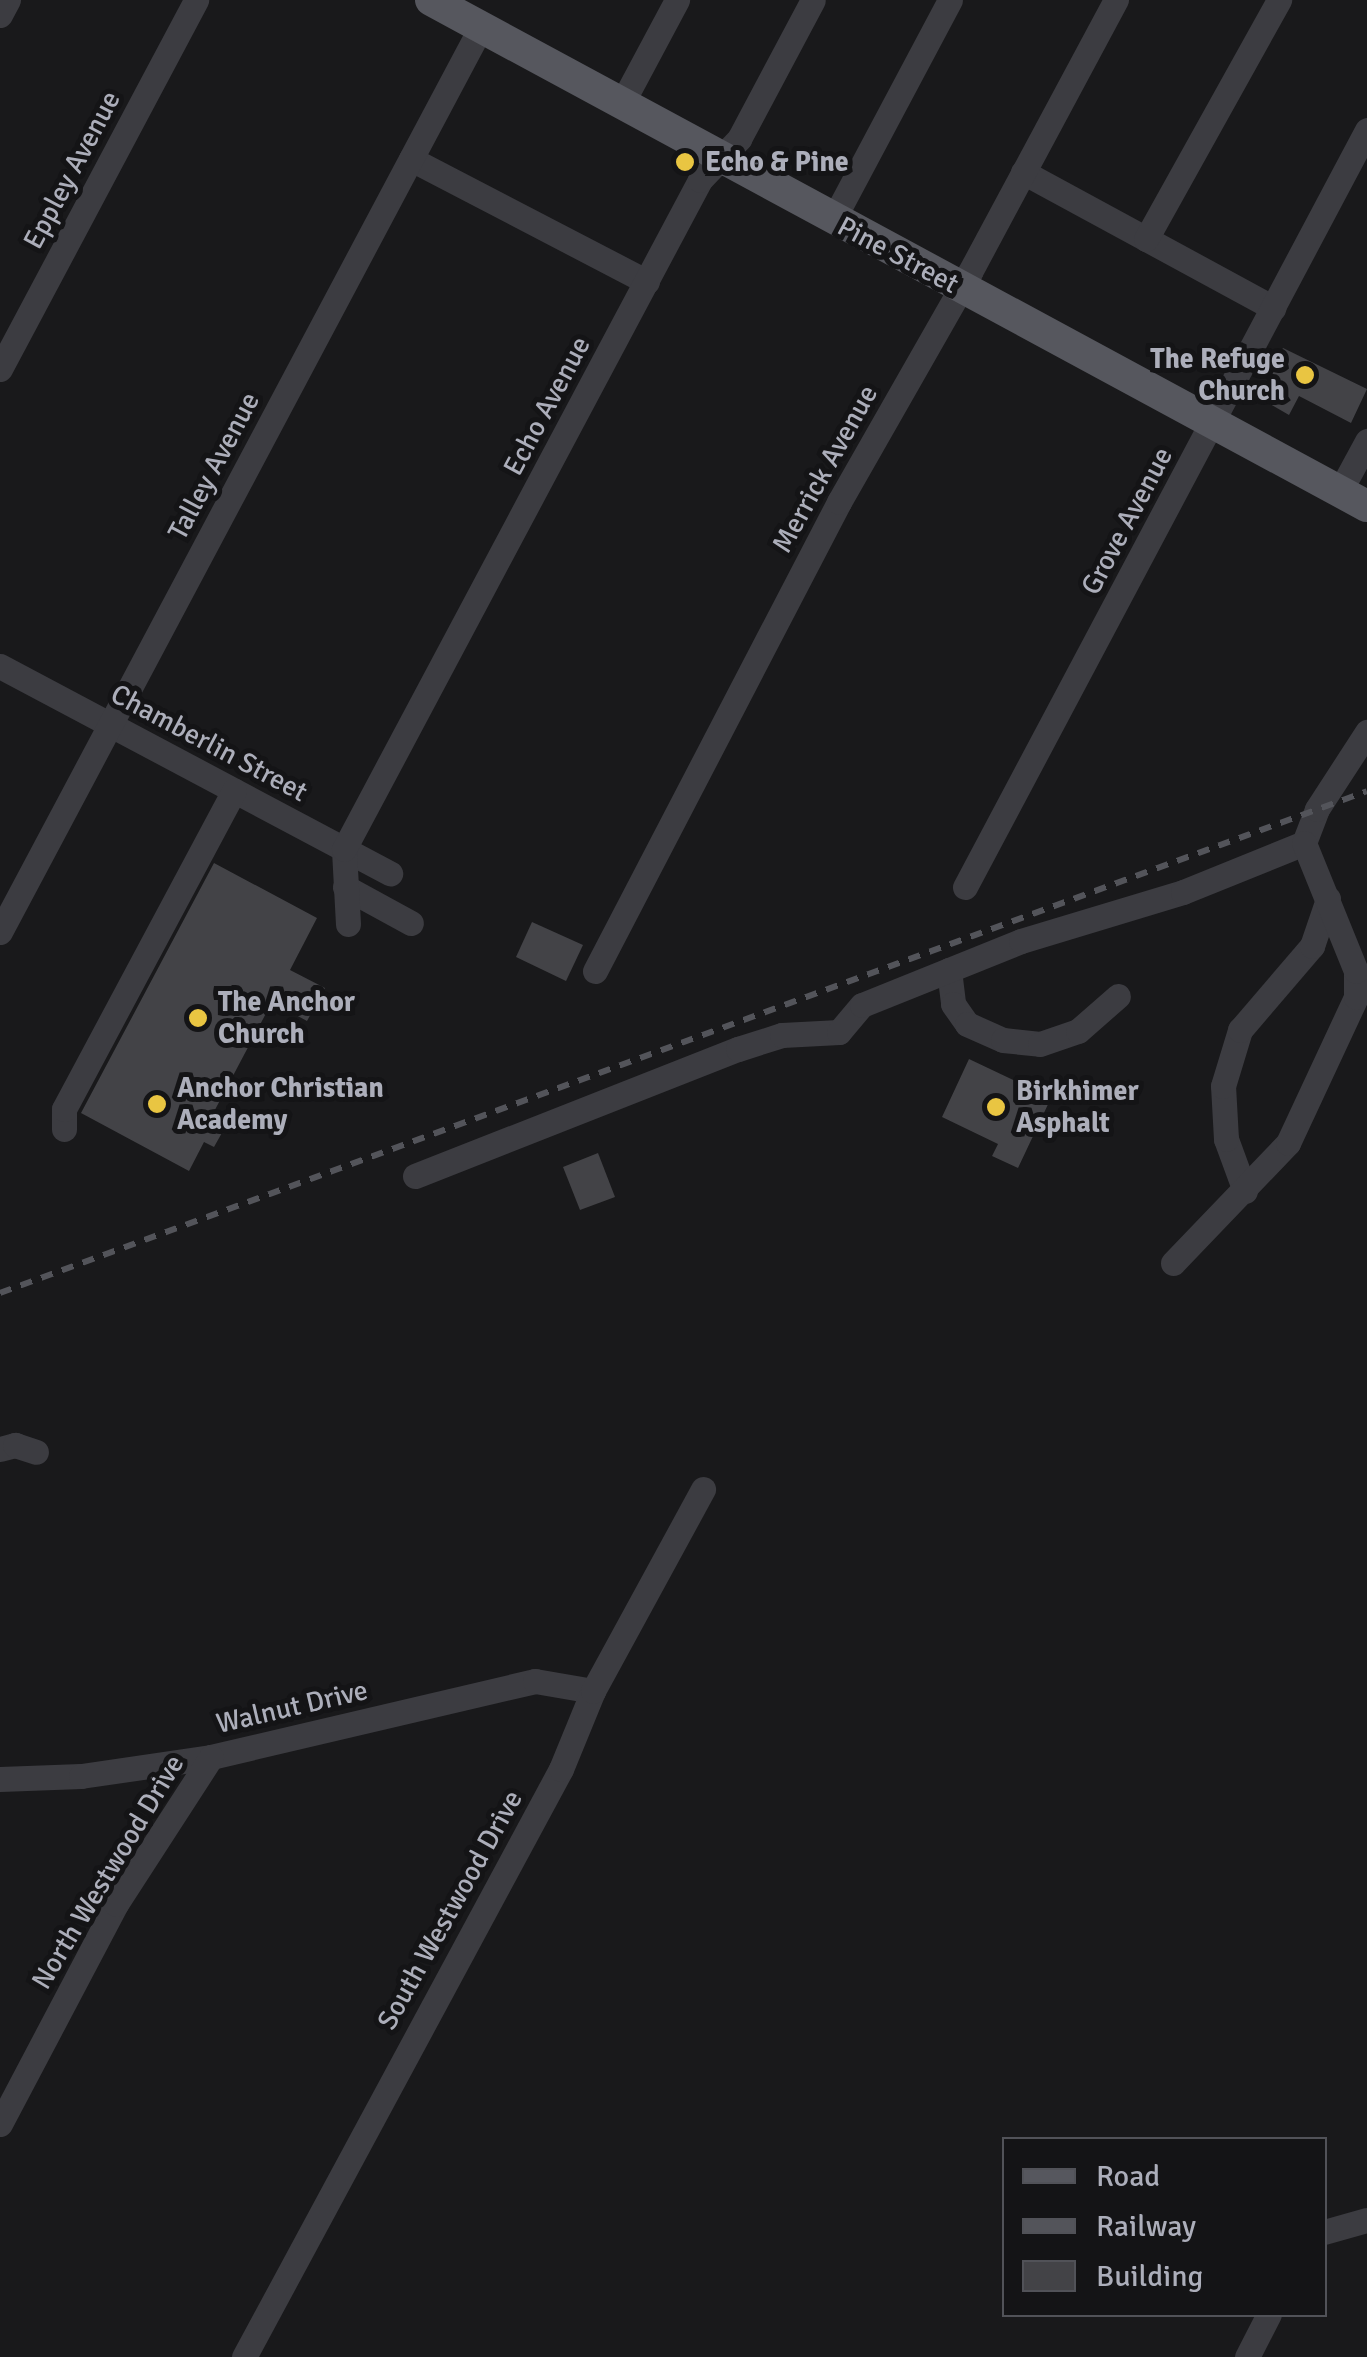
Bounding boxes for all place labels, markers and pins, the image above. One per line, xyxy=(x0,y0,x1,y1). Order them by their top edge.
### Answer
place label: Echo & Pine xyxy=(705,145,849,179)
marker: Echo & Pine xyxy=(674,151,696,173)
place label: The Refuge Church xyxy=(1150,342,1285,408)
marker: The Refuge Church xyxy=(1294,364,1316,386)
place label: The Anchor Church xyxy=(218,985,355,1051)
marker: The Anchor Church xyxy=(187,1007,209,1029)
place label: Anchor Christian Academy xyxy=(177,1071,384,1137)
place label: Birkhimer Asphalt xyxy=(1016,1074,1139,1140)
marker: Anchor Christian Academy xyxy=(146,1093,168,1115)
marker: Birkhimer Asphalt xyxy=(985,1096,1007,1118)

